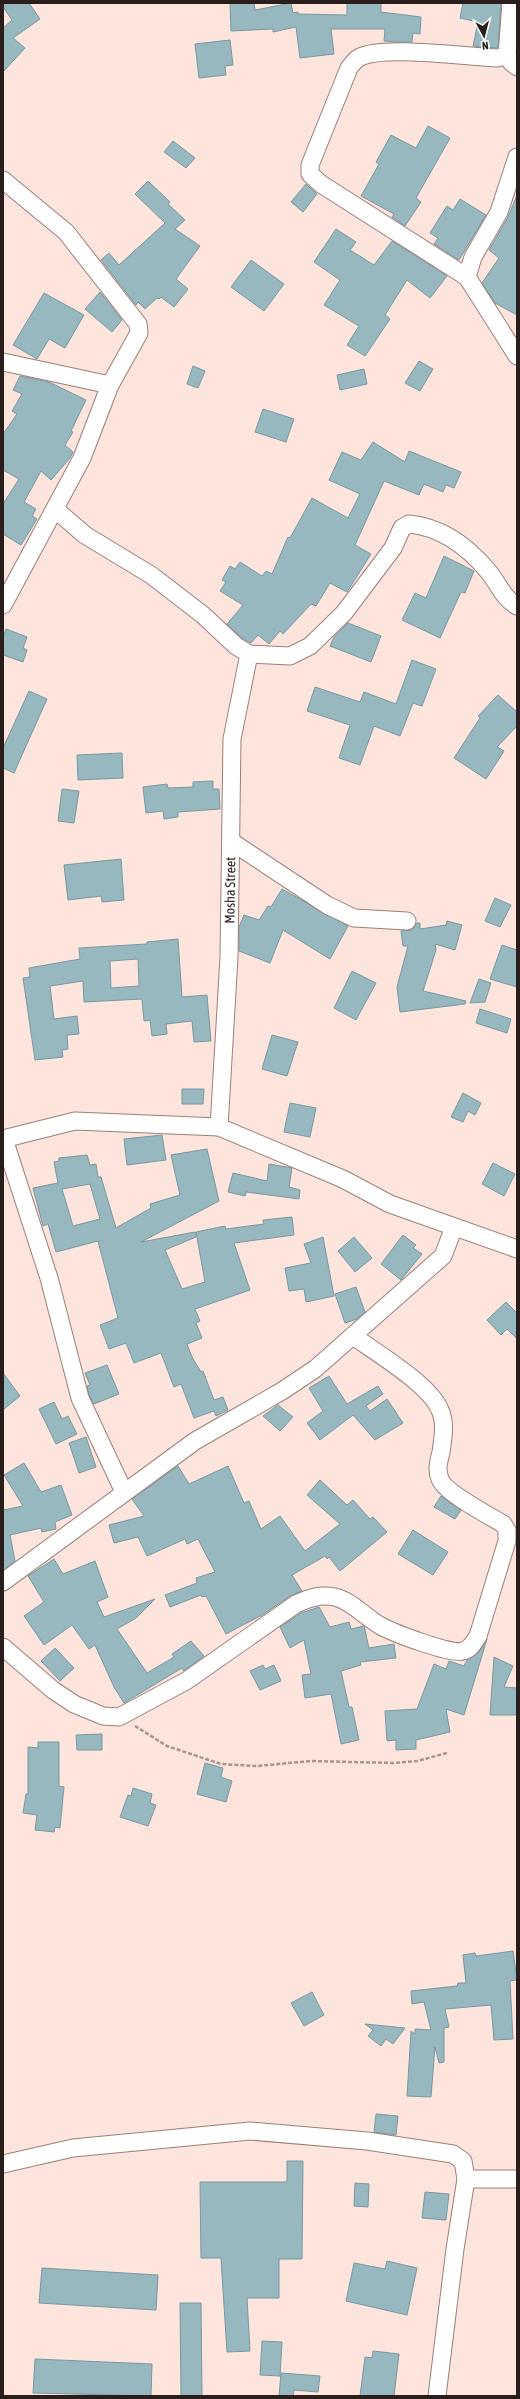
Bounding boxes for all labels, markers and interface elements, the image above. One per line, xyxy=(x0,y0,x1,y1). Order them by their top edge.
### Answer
north arrow xyxy=(464,16,504,56)
text: N xyxy=(481,40,489,52)
street label: Mosha Street xyxy=(221,857,238,924)

